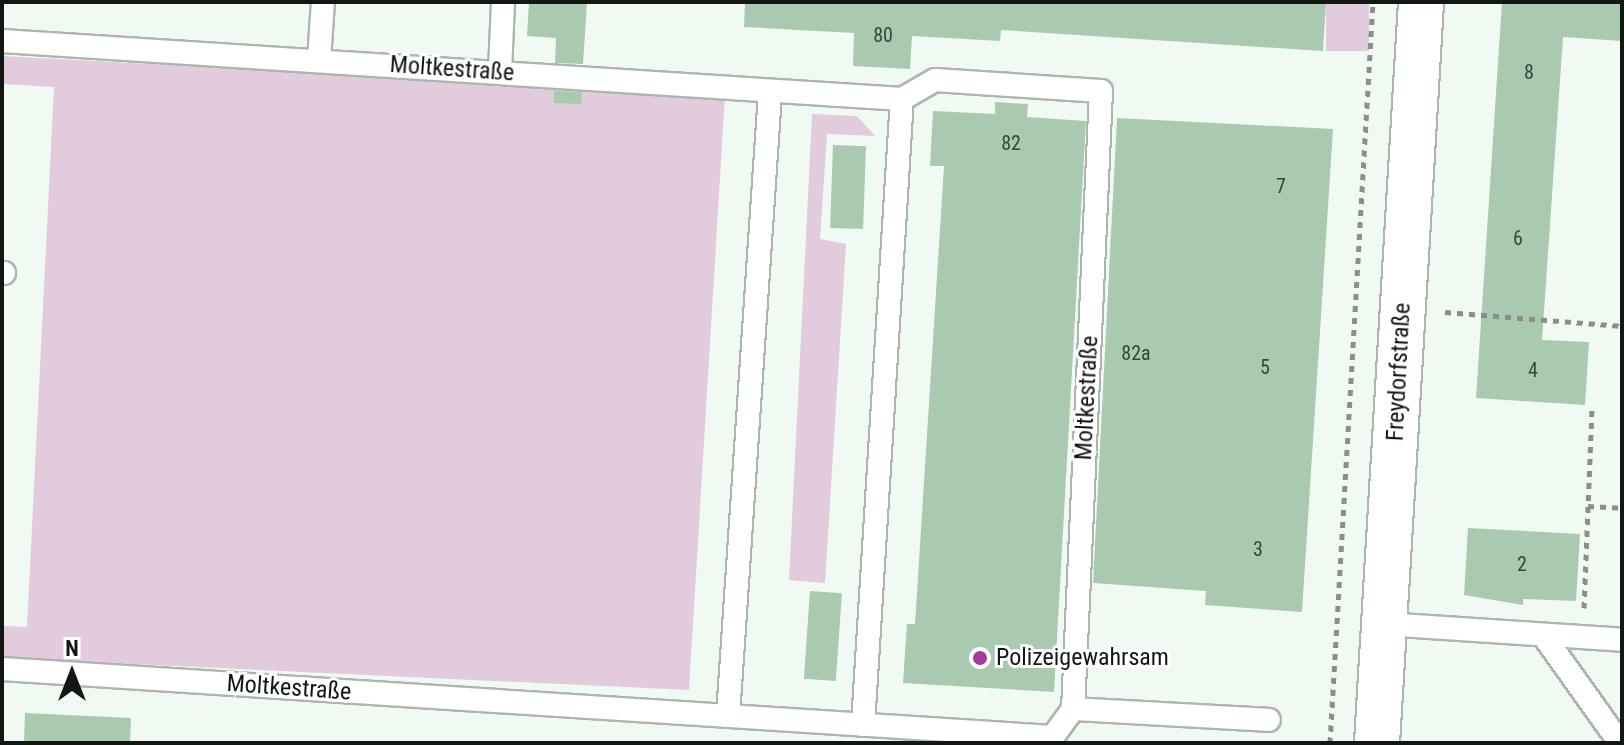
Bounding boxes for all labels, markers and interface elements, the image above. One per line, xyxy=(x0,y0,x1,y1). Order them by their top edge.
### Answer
house number: 80 xyxy=(873,23,893,47)
street label: Moltkestraße xyxy=(389,50,515,88)
house number: 8 xyxy=(1524,60,1534,84)
house number: 82 xyxy=(1001,131,1021,155)
house number: 7 xyxy=(1276,174,1286,198)
house number: 6 xyxy=(1513,226,1523,250)
street label: Freydorfstraße xyxy=(1381,302,1417,442)
street label: Moltkestraße xyxy=(1069,335,1105,461)
house number: 82a xyxy=(1121,341,1151,365)
house number: 5 xyxy=(1260,355,1270,379)
house number: 4 xyxy=(1528,358,1538,382)
house number: 3 xyxy=(1253,537,1263,561)
house number: 2 xyxy=(1517,552,1527,576)
north arrow xyxy=(32,633,112,713)
text: N xyxy=(65,636,79,661)
place label: Polizeigewahrsam xyxy=(996,644,1169,672)
marker: Polizeigewahrsam xyxy=(971,649,989,667)
street label: Moltkestraße xyxy=(226,669,352,707)

